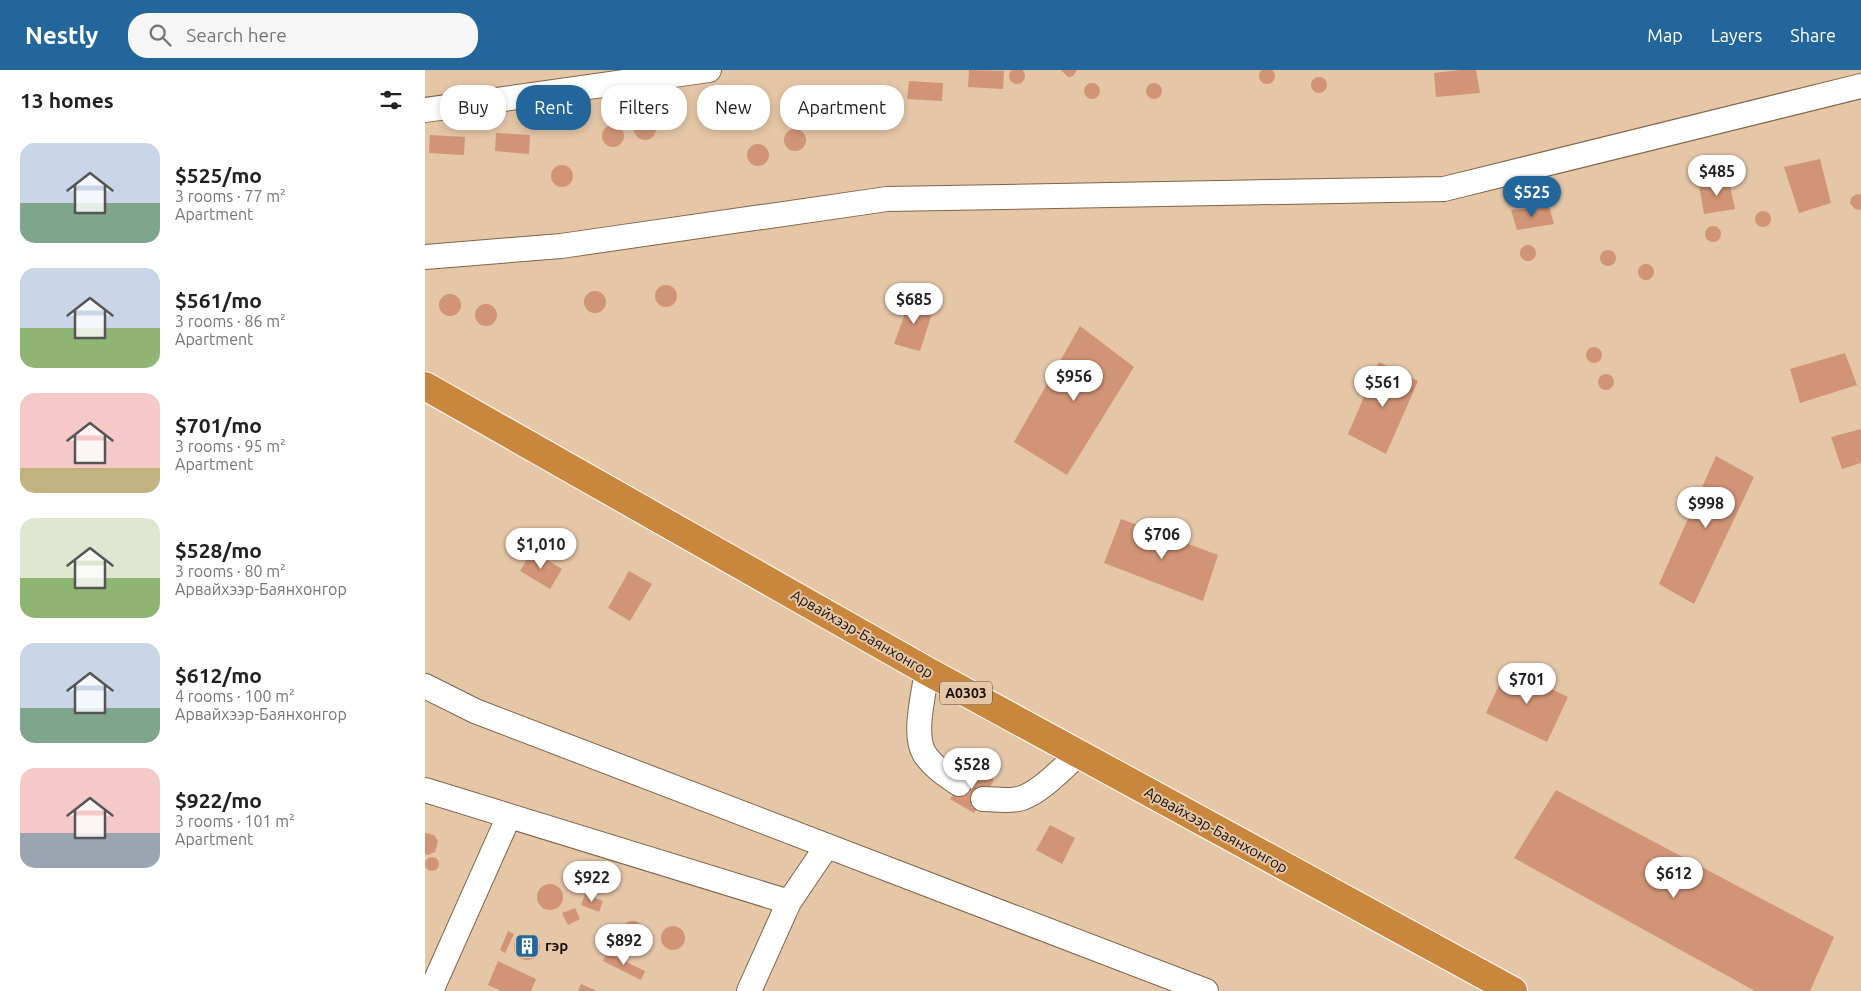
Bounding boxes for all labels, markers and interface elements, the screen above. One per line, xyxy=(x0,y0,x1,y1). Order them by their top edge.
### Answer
search box xyxy=(128,13,478,58)
icon: search xyxy=(146,21,174,49)
text: Nestly xyxy=(25,22,98,49)
text: Search here xyxy=(186,24,287,46)
text: Map xyxy=(1647,25,1683,45)
text: Layers xyxy=(1711,25,1762,45)
text: Share xyxy=(1790,25,1836,45)
chip: Buy xyxy=(440,85,506,130)
chip: Rent xyxy=(516,85,591,130)
chip: Filters xyxy=(601,85,687,130)
chip: New xyxy=(697,85,770,130)
chip: Apartment xyxy=(780,85,904,130)
icon: filters xyxy=(377,86,405,114)
text: 13 homes xyxy=(20,88,114,112)
pin: $485 xyxy=(1687,154,1747,197)
text: $485 xyxy=(1699,162,1735,180)
icon: home xyxy=(60,163,120,223)
text: $525/mo xyxy=(175,163,262,187)
pin: $525 xyxy=(1502,176,1562,218)
text: $525 xyxy=(1514,183,1550,201)
text: 3 rooms · 77 m² xyxy=(175,187,286,205)
text: Apartment xyxy=(175,205,253,223)
pin: $685 xyxy=(884,282,944,325)
icon: home xyxy=(60,288,120,348)
text: $561/mo xyxy=(175,288,262,312)
text: $685 xyxy=(896,290,932,308)
text: 3 rooms · 86 m² xyxy=(175,312,286,330)
text: Apartment xyxy=(175,330,253,348)
pin: $956 xyxy=(1044,360,1104,402)
pin: $561 xyxy=(1353,366,1413,408)
text: $956 xyxy=(1056,367,1092,385)
text: $561 xyxy=(1365,373,1401,391)
icon: home xyxy=(60,413,120,473)
text: $701/mo xyxy=(175,413,262,437)
text: 3 rooms · 95 m² xyxy=(175,437,286,455)
text: Apartment xyxy=(175,455,253,473)
pin: $998 xyxy=(1676,486,1736,529)
text: $998 xyxy=(1688,494,1724,512)
pin: $706 xyxy=(1132,518,1192,560)
text: $706 xyxy=(1144,525,1180,543)
pin: $1,010 xyxy=(500,528,582,570)
text: $1,010 xyxy=(516,535,566,553)
icon: home xyxy=(60,538,120,598)
text: $528/mo xyxy=(175,538,262,562)
text: 3 rooms · 80 m² xyxy=(175,562,286,580)
text: Арвайхээр-Баянхонгор xyxy=(175,580,347,598)
street label: Арвайхээр-Баянхонгор xyxy=(788,586,936,681)
pin: $701 xyxy=(1497,662,1557,705)
icon: home xyxy=(60,663,120,723)
text: $612/mo xyxy=(175,663,262,687)
text: $701 xyxy=(1509,670,1545,688)
road number: A0303 xyxy=(940,682,992,704)
text: 4 rooms · 100 m² xyxy=(175,687,295,705)
text: Арвайхээр-Баянхонгор xyxy=(175,705,347,723)
pin: $528 xyxy=(942,748,1002,790)
text: $528 xyxy=(954,755,990,773)
street label: Арвайхээр-Баянхонгор xyxy=(1142,783,1291,876)
icon: home xyxy=(60,788,120,848)
text: $922/mo xyxy=(175,788,262,812)
text: 3 rooms · 101 m² xyxy=(175,812,295,830)
text: Apartment xyxy=(175,830,253,848)
pin: $612 xyxy=(1644,856,1704,899)
pin: $922 xyxy=(562,860,622,903)
text: $612 xyxy=(1656,864,1692,882)
text: $922 xyxy=(574,868,610,886)
pin: $892 xyxy=(594,924,654,966)
text: $892 xyxy=(606,931,642,949)
building icon: гэр xyxy=(514,933,540,959)
place label: гэр xyxy=(545,937,568,954)

